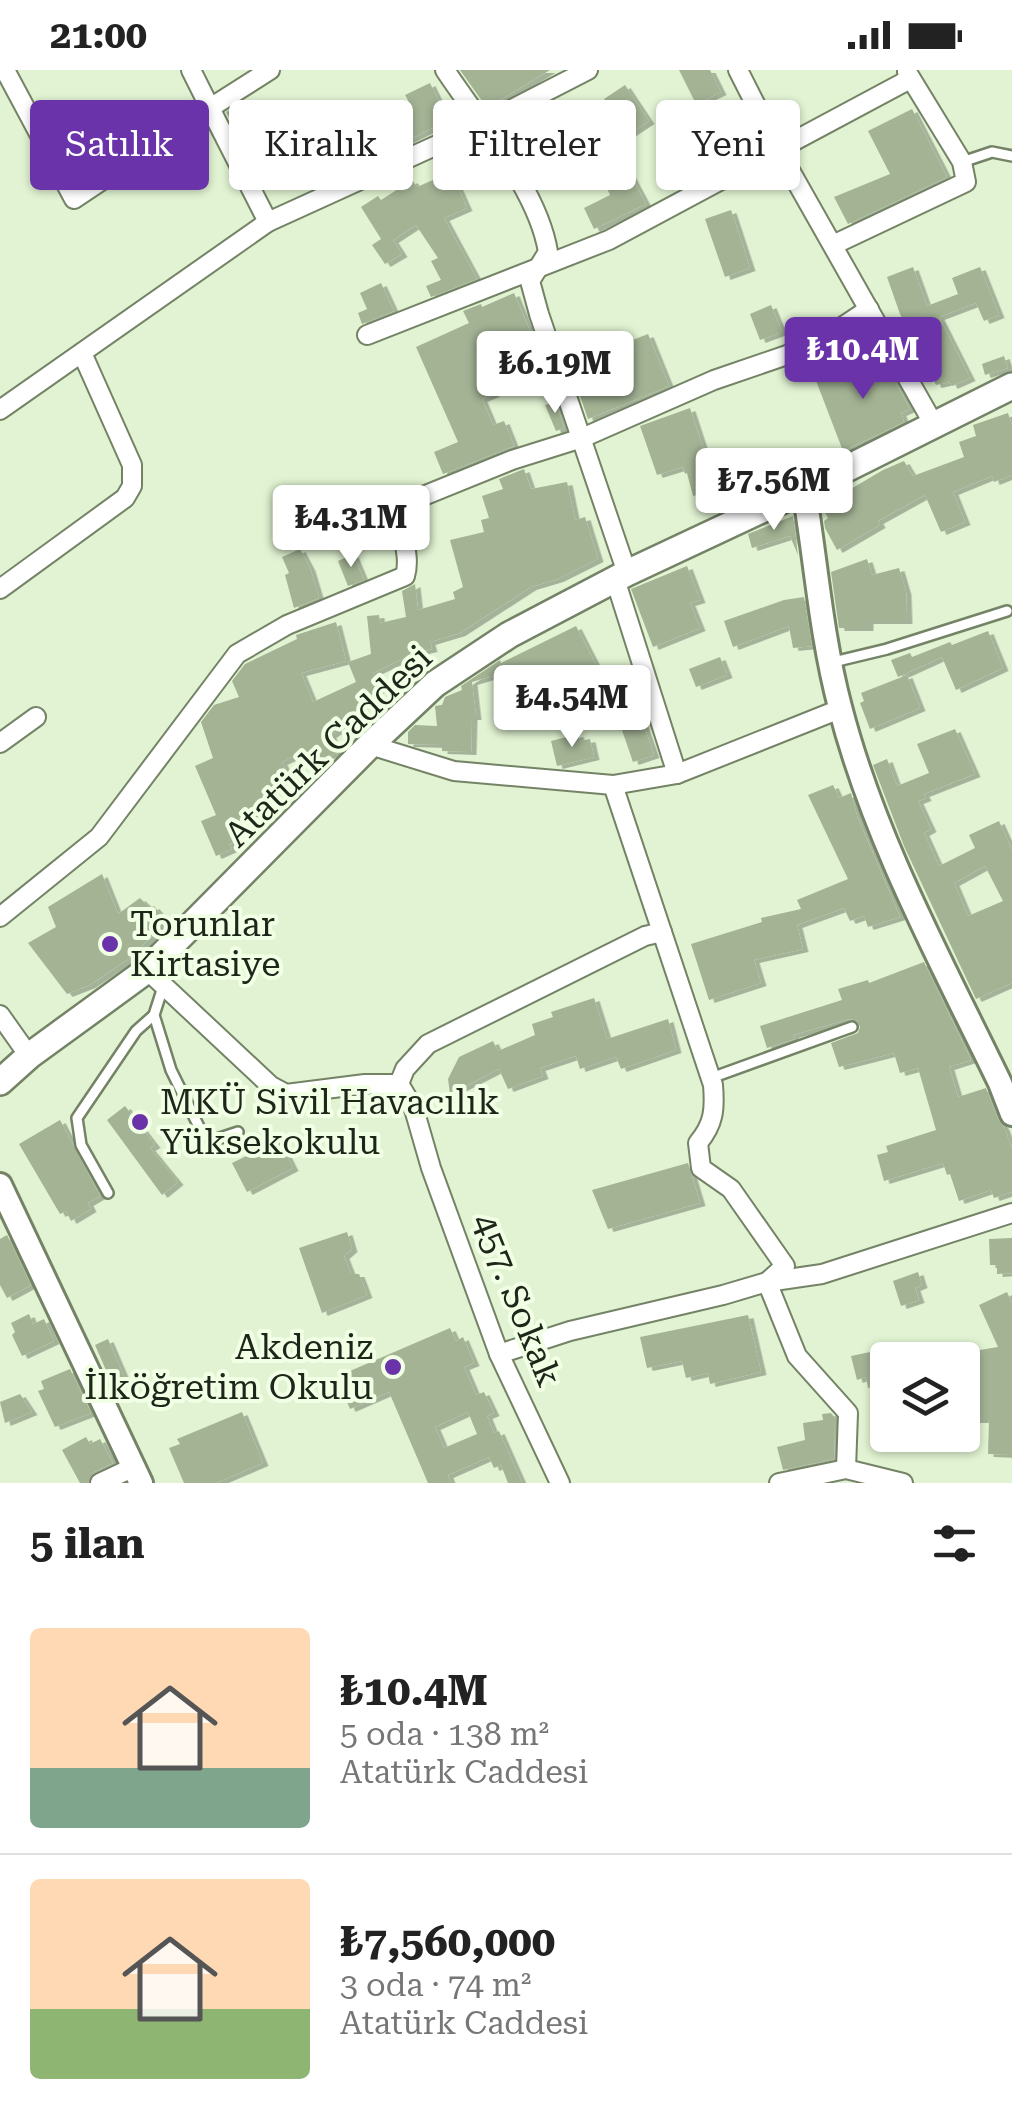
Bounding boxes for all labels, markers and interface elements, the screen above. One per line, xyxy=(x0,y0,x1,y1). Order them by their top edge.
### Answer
text: 21:00 xyxy=(50,13,147,57)
chip: Satılık xyxy=(30,100,209,190)
chip: Kiralık xyxy=(229,100,413,190)
chip: Filtreler xyxy=(433,100,636,190)
chip: Yeni xyxy=(656,100,800,190)
pin: ₺10.4M xyxy=(782,317,944,402)
text: ₺10.4M xyxy=(807,330,919,368)
pin: ₺6.19M xyxy=(474,331,636,416)
text: ₺6.19M xyxy=(499,344,611,382)
pin: ₺7.56M xyxy=(693,448,855,533)
text: ₺7.56M xyxy=(718,461,830,499)
pin: ₺4.31M xyxy=(270,485,432,570)
text: ₺4.31M xyxy=(295,498,407,536)
street label: Atatürk Caddesi xyxy=(216,637,440,855)
pin: ₺4.54M xyxy=(491,665,653,750)
text: ₺4.54M xyxy=(516,678,628,716)
place label: Torunlar Kirtasiye xyxy=(130,904,280,985)
marker: Torunlar Kirtasiye xyxy=(99,933,121,955)
place label: MKÜ Sivil Havacılık Yüksekokulu xyxy=(160,1082,499,1163)
marker: MKÜ Sivil Havacılık Yüksekokulu xyxy=(129,1111,151,1133)
street label: 457. Sokak xyxy=(463,1208,570,1393)
place label: Akdeniz İlköğretim Okulu xyxy=(84,1327,373,1408)
map controls xyxy=(870,1342,980,1452)
button: layers xyxy=(870,1342,980,1452)
marker: Akdeniz İlköğretim Okulu xyxy=(382,1356,404,1378)
icon: filters xyxy=(927,1516,982,1571)
text: 5 ilan xyxy=(30,1519,145,1568)
text: ₺10.4M xyxy=(340,1666,488,1715)
icon: home xyxy=(110,1668,230,1788)
text: 5 oda · 138 m² xyxy=(340,1715,549,1753)
text: Atatürk Caddesi xyxy=(340,1753,588,1791)
text: ₺7,560,000 xyxy=(340,1917,555,1966)
icon: home xyxy=(110,1919,230,2039)
text: 3 oda · 74 m² xyxy=(340,1966,531,2004)
text: Atatürk Caddesi xyxy=(340,2004,588,2042)

